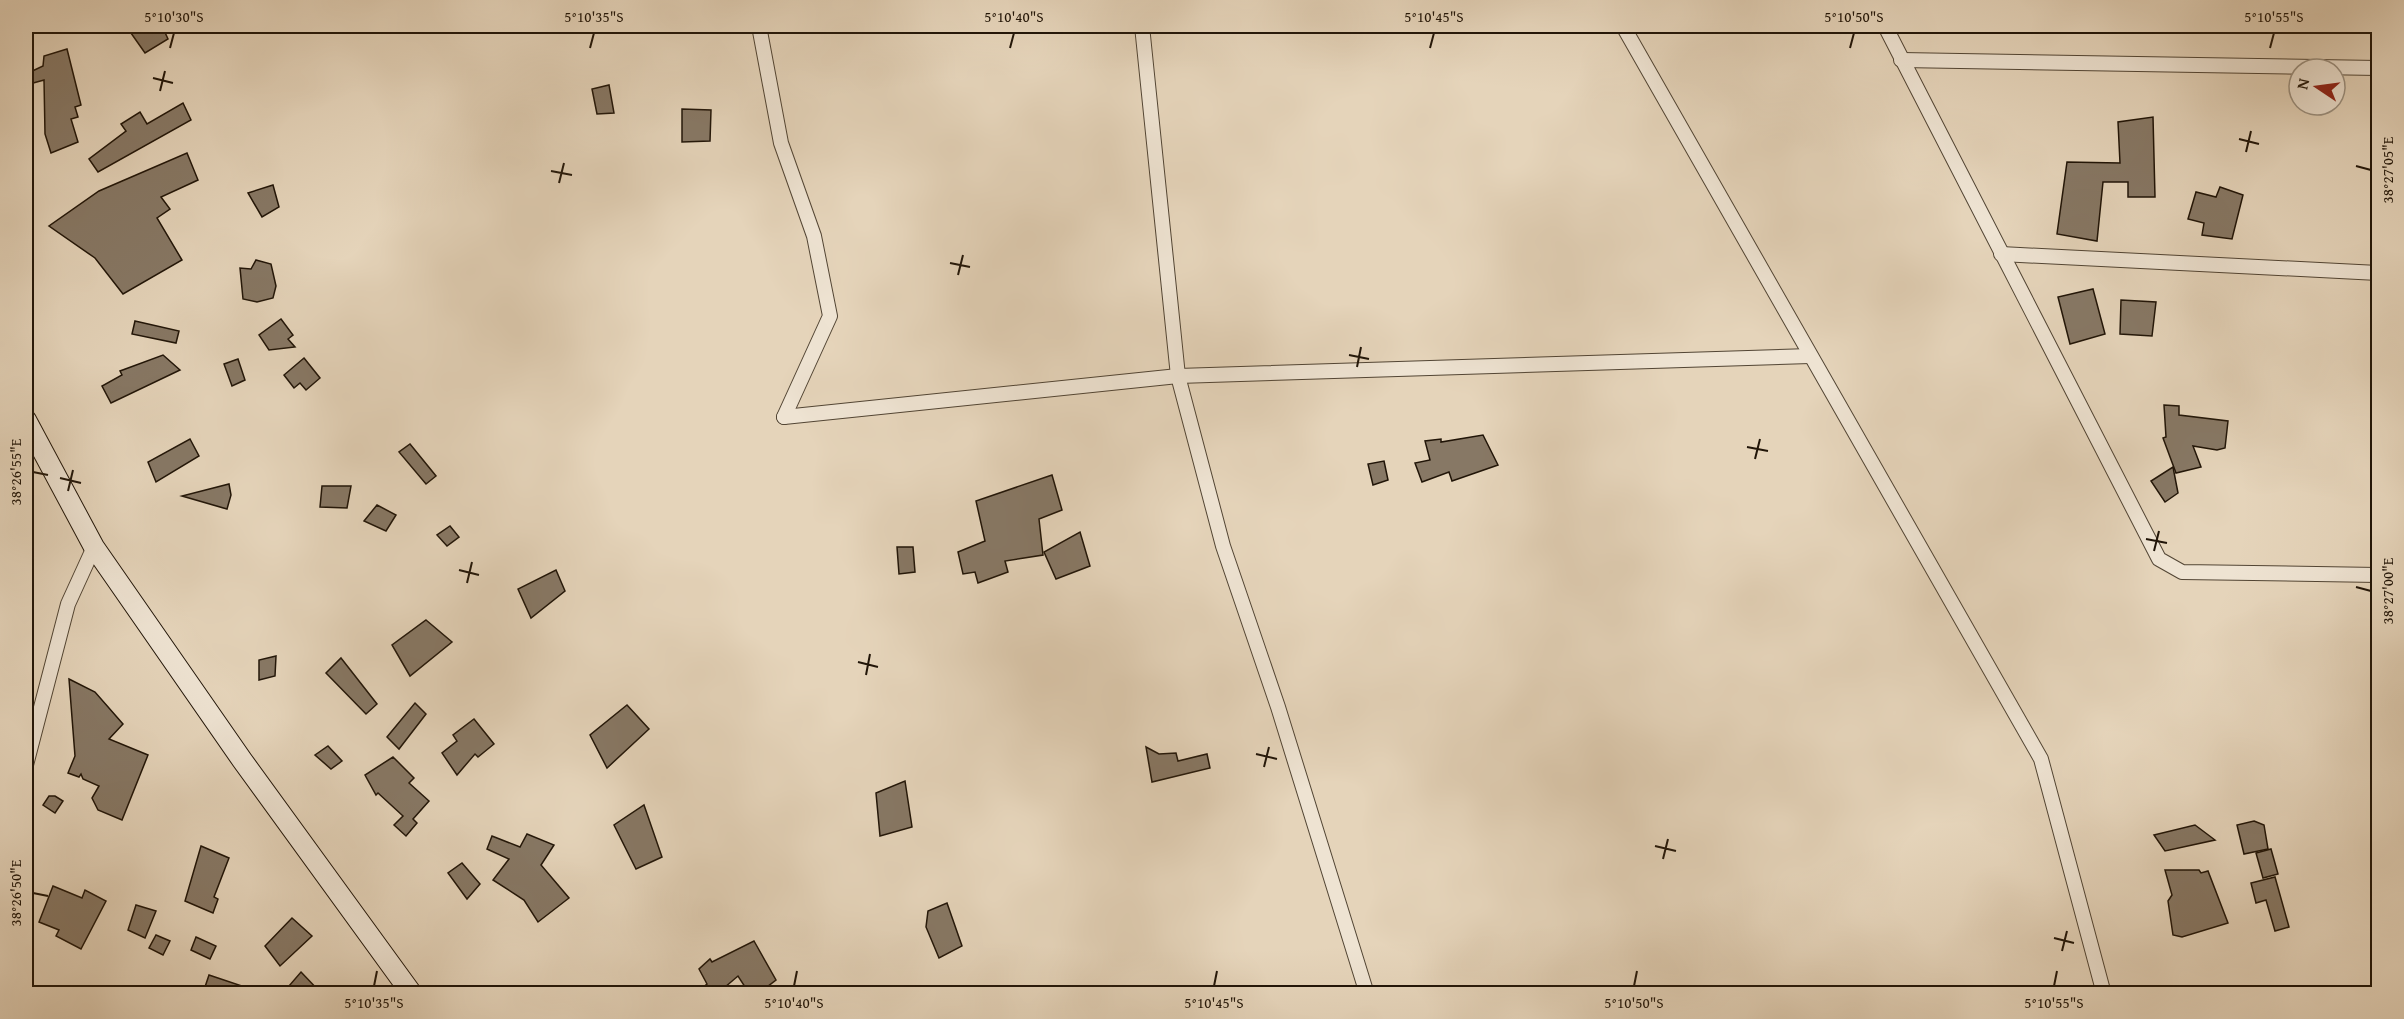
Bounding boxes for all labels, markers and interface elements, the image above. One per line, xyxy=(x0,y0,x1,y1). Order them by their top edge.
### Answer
text: 5°10'30"S xyxy=(144,6,204,27)
text: 5°10'35"S xyxy=(564,6,624,27)
text: 5°10'40"S xyxy=(984,6,1044,27)
text: 5°10'45"S xyxy=(1404,6,1464,27)
text: 5°10'50"S xyxy=(1824,6,1884,27)
text: 5°10'55"S xyxy=(2244,6,2304,27)
north arrow xyxy=(2287,57,2347,117)
text: N xyxy=(2289,75,2315,92)
text: 38°27'05"E xyxy=(2377,136,2398,203)
text: 38°26'55"E xyxy=(5,438,26,505)
text: 38°27'00"E xyxy=(2377,557,2398,624)
text: 38°26'50"E xyxy=(5,859,26,926)
text: 5°10'35"S xyxy=(344,992,404,1013)
text: 5°10'40"S xyxy=(764,992,824,1013)
text: 5°10'45"S xyxy=(1184,992,1244,1013)
text: 5°10'50"S xyxy=(1604,992,1664,1013)
text: 5°10'55"S xyxy=(2024,992,2084,1013)

